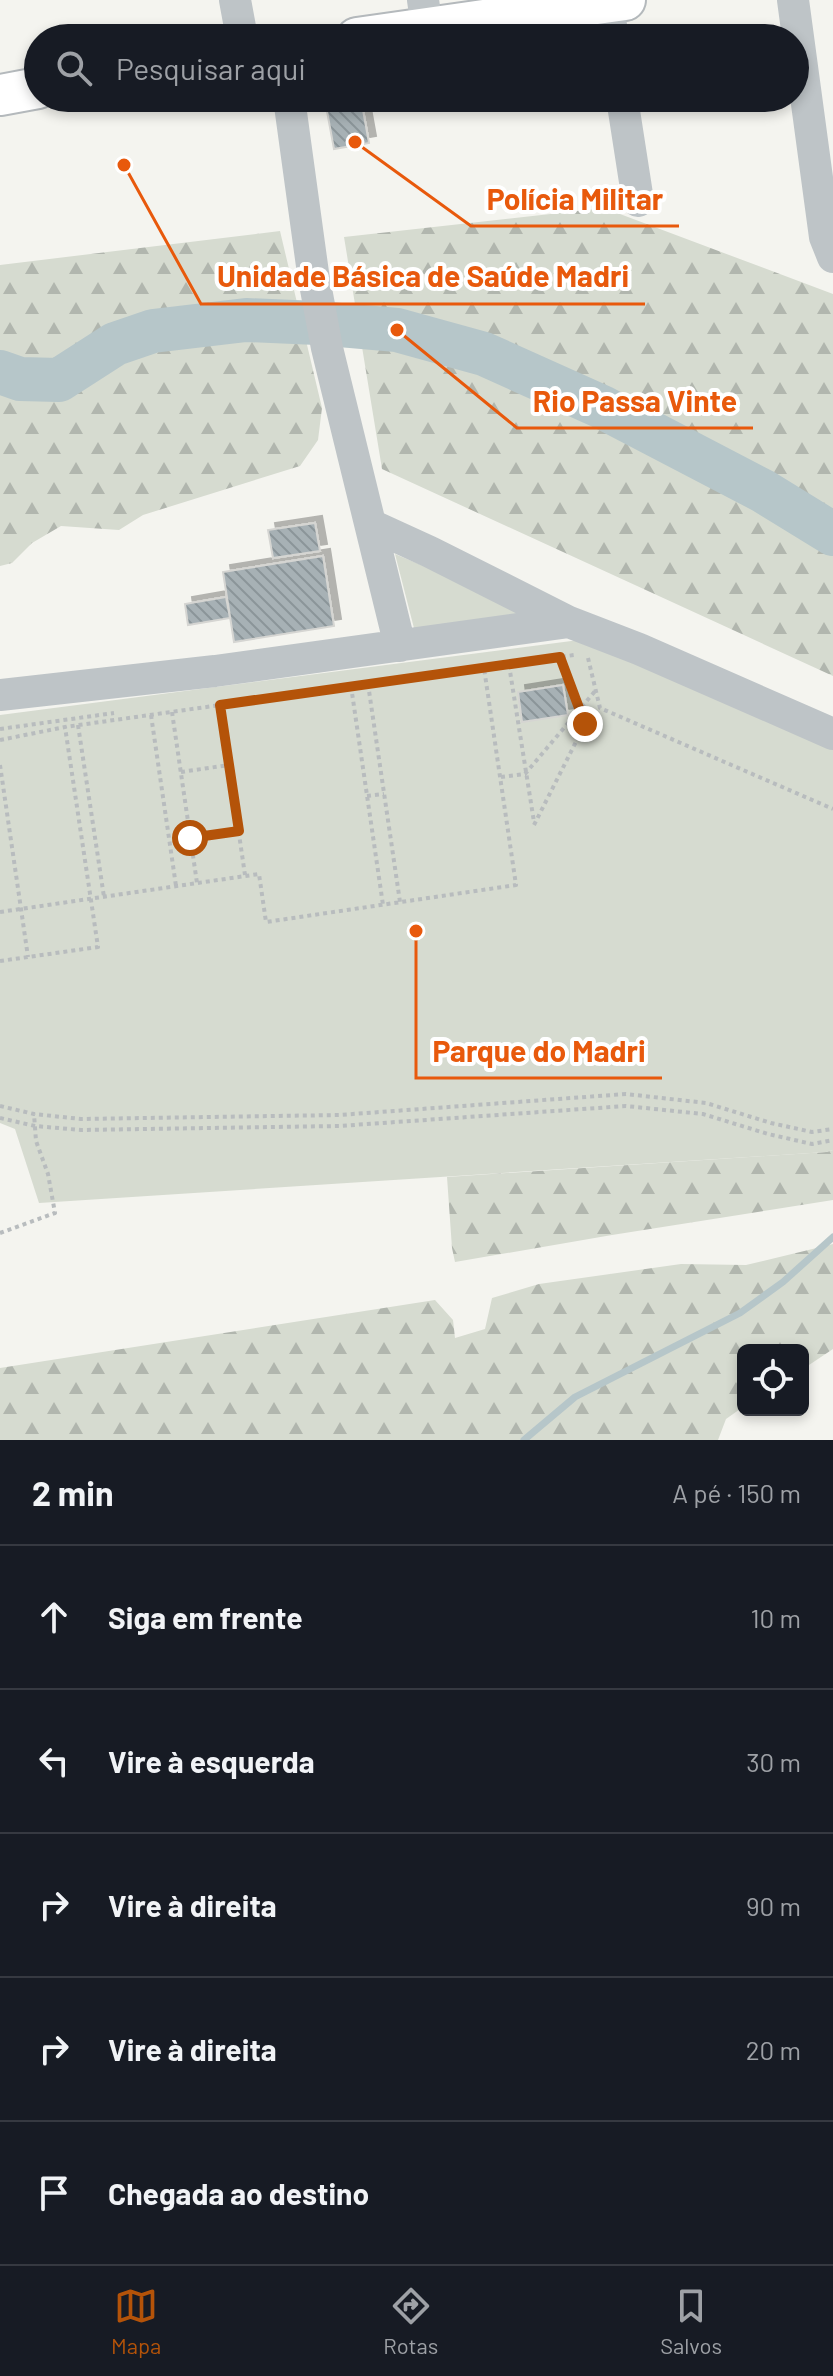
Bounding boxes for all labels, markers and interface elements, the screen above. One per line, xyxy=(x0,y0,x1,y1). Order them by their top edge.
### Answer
search box xyxy=(24,24,809,112)
icon: search xyxy=(52,46,96,90)
text: Pesquisar aqui xyxy=(116,50,306,86)
callout: Polícia Militar xyxy=(471,172,679,226)
text: Polícia Militar xyxy=(487,180,664,216)
callout: Unidade Básica de Saúde Madri xyxy=(201,250,645,304)
text: Unidade Básica de Saúde Madri xyxy=(217,257,629,293)
callout: Rio Passa Vinte xyxy=(517,374,753,428)
text: Rio Passa Vinte xyxy=(533,382,737,418)
route end xyxy=(567,706,603,742)
route start xyxy=(172,820,208,856)
callout: Parque do Madri xyxy=(416,1024,662,1078)
text: Parque do Madri xyxy=(432,1032,646,1068)
map controls xyxy=(737,1344,809,1416)
button: locate xyxy=(737,1344,809,1416)
text: 2 min xyxy=(32,1472,114,1513)
text: A pé · 150 m xyxy=(672,1477,801,1508)
icon: ahead xyxy=(32,1595,76,1639)
text: Siga em frente xyxy=(108,1599,303,1635)
text: 10 m xyxy=(751,1602,801,1633)
icon: left xyxy=(32,1739,76,1783)
text: Vire à esquerda xyxy=(108,1743,315,1779)
text: 30 m xyxy=(746,1746,801,1777)
icon: right xyxy=(32,1883,76,1927)
text: Vire à direita xyxy=(108,1887,277,1923)
text: 90 m xyxy=(746,1890,801,1921)
icon: right xyxy=(32,2027,76,2071)
text: Vire à direita xyxy=(108,2031,277,2067)
text: 20 m xyxy=(746,2034,801,2065)
icon: arrive xyxy=(32,2171,76,2215)
text: Chegada ao destino xyxy=(108,2175,369,2211)
tab: Mapa xyxy=(111,2284,161,2358)
tab: Rotas xyxy=(383,2284,438,2358)
tab: Salvos xyxy=(660,2284,722,2358)

